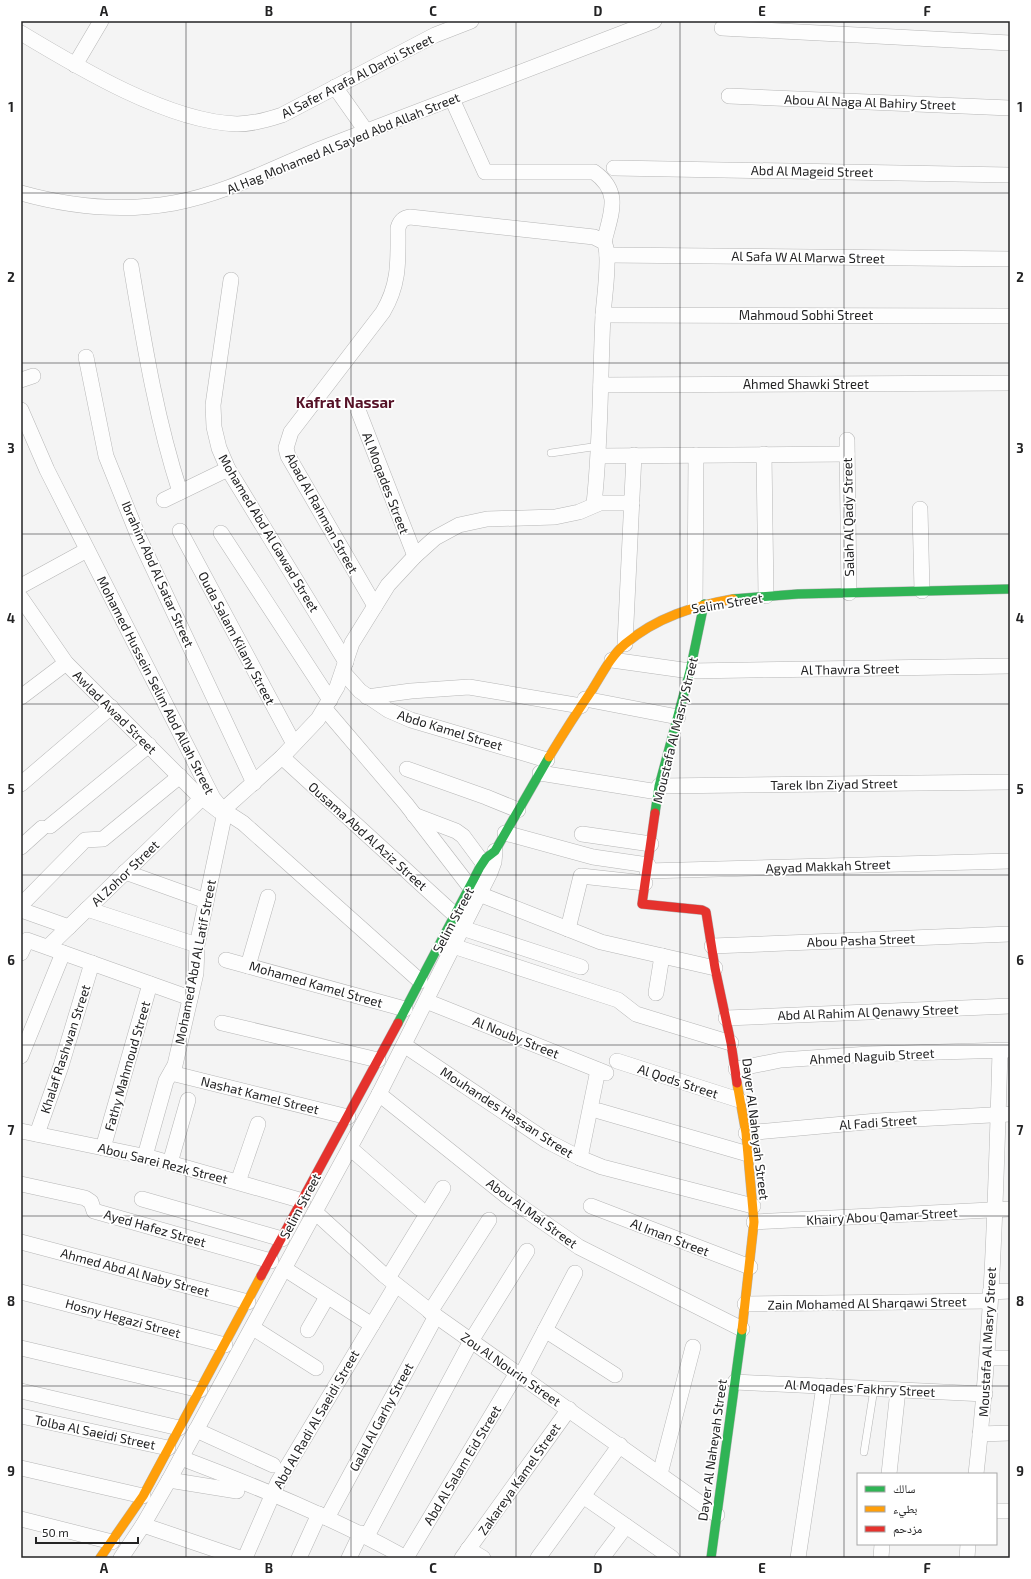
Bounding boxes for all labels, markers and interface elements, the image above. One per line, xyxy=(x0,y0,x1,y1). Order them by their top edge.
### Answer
text: A xyxy=(100,3,109,19)
text: B xyxy=(265,3,273,19)
text: C xyxy=(429,3,437,19)
text: D xyxy=(594,3,603,19)
text: E xyxy=(758,3,766,19)
text: F xyxy=(923,3,931,19)
street label: Al Safer Arafa Al Darbi Street xyxy=(278,31,436,121)
street label: Al Hag Mohamed Al Sayed Abd Allah Street xyxy=(224,89,462,197)
street label: Abou Al Naga Al Bahiry Street xyxy=(784,91,956,113)
text: 1 xyxy=(8,99,14,115)
text: 1 xyxy=(1017,99,1023,115)
street label: Abd Al Mageid Street xyxy=(751,162,873,180)
street label: Al Safa W Al Marwa Street xyxy=(731,248,885,266)
text: 2 xyxy=(7,269,15,285)
text: 2 xyxy=(1016,269,1024,285)
street label: Mahmoud Sobhi Street xyxy=(739,307,873,323)
street label: Ahmed Shawki Street xyxy=(743,376,869,392)
district label: Kafrat Nassar xyxy=(296,393,395,411)
street label: Al Moqades Street xyxy=(359,430,413,536)
text: 3 xyxy=(7,440,15,456)
text: 3 xyxy=(1016,440,1024,456)
street label: Abad Al Rahman Street xyxy=(282,450,362,576)
street label: Mohamed Abd Al Gawad Street xyxy=(215,451,323,615)
street label: Salah Al Qady Street xyxy=(839,457,857,577)
street label: Ibrahim Abd Al Satar Street xyxy=(118,498,198,650)
street label: Ouda Salam Kilany Street xyxy=(195,569,279,707)
street label: Mohamed Hussein Selim Abd Allah Street xyxy=(94,573,218,797)
street label: Selim Street xyxy=(690,589,764,617)
text: 4 xyxy=(7,610,15,626)
text: 4 xyxy=(1016,610,1024,626)
street label: Moustafa Al Masry Street xyxy=(649,655,701,805)
street label: Al Thawra Street xyxy=(801,660,899,678)
street label: Awlad Awad Street xyxy=(70,667,160,757)
street label: Abdo Kamel Street xyxy=(396,706,504,754)
street label: Tarek Ibn Ziyad Street xyxy=(770,775,898,793)
street label: Ousama Abd Al Aziz Street xyxy=(305,778,431,894)
text: 5 xyxy=(7,781,15,797)
text: 5 xyxy=(1016,781,1024,797)
street label: Al Zohor Street xyxy=(88,837,162,909)
street label: Agyad Makkah Street xyxy=(765,856,891,876)
street label: Mohamed Abd Al Latif Street xyxy=(171,878,219,1046)
street label: Selim Street xyxy=(429,885,477,955)
street label: Abou Pasha Street xyxy=(807,930,915,950)
text: 6 xyxy=(7,952,15,968)
text: 6 xyxy=(1016,952,1024,968)
street label: Mohamed Kamel Street xyxy=(247,957,385,1011)
street label: Khalaf Rashwan Street xyxy=(37,982,93,1116)
street label: Fathy Mahmoud Street xyxy=(101,999,153,1133)
street label: Abd Al Rahim Al Qenawy Street xyxy=(777,1001,959,1023)
street label: Al Nouby Street xyxy=(471,1012,561,1062)
street label: Ahmed Naguib Street xyxy=(809,1045,935,1067)
street label: Dayer Al Naheyah Street xyxy=(739,1057,773,1201)
street label: Al Qods Street xyxy=(636,1060,720,1102)
street label: Mouhandes Hassan Street xyxy=(438,1063,576,1161)
street label: Nashat Kamel Street xyxy=(199,1073,321,1117)
street label: Al Fadi Street xyxy=(838,1111,918,1133)
text: 7 xyxy=(8,1122,15,1138)
text: 7 xyxy=(1017,1122,1024,1138)
street label: Abou Sarei Rezk Street xyxy=(97,1139,229,1187)
street label: Selim Street xyxy=(276,1171,324,1241)
street label: Abou Al Mal Street xyxy=(483,1175,581,1251)
street label: Khairy Abou Qamar Street xyxy=(806,1204,958,1228)
street label: Ayed Hafez Street xyxy=(102,1206,208,1250)
street label: Al Iman Street xyxy=(628,1215,712,1259)
street label: Ahmed Abd Al Naby Street xyxy=(59,1244,211,1300)
street label: Moustafa Al Masry Street xyxy=(975,1267,999,1417)
text: 8 xyxy=(7,1293,15,1309)
street label: Zain Mohamed Al Sharqawi Street xyxy=(767,1293,967,1313)
text: 8 xyxy=(1016,1293,1024,1309)
street label: Hosny Hegazi Street xyxy=(64,1295,182,1341)
street label: Zou Al Nourin Street xyxy=(458,1329,564,1409)
street label: Abd Al Radi Al Saeidi Street xyxy=(270,1347,362,1491)
street label: Galal Al Garhy Street xyxy=(346,1360,416,1474)
street label: Al Moqades Fakhry Street xyxy=(784,1376,936,1400)
street label: Dayer Al Naheyah Street xyxy=(694,1378,730,1522)
street label: Abd Al Salam Eid Street xyxy=(420,1402,504,1528)
street label: Tolba Al Saeidi Street xyxy=(33,1411,157,1453)
street label: Zakareya Kamel Street xyxy=(474,1420,564,1538)
text: 9 xyxy=(7,1463,15,1479)
text: 9 xyxy=(1016,1463,1024,1479)
legend xyxy=(857,1473,997,1545)
text: سالك xyxy=(893,1481,915,1495)
text: بطيء xyxy=(893,1501,917,1519)
scale bar xyxy=(36,1519,138,1545)
text: مزدحم xyxy=(893,1521,922,1537)
text: 50 m xyxy=(42,1525,69,1539)
text: A xyxy=(100,1560,109,1576)
text: B xyxy=(265,1560,273,1576)
text: C xyxy=(429,1560,437,1576)
text: D xyxy=(594,1560,603,1576)
text: E xyxy=(758,1560,766,1576)
text: F xyxy=(923,1560,931,1576)

